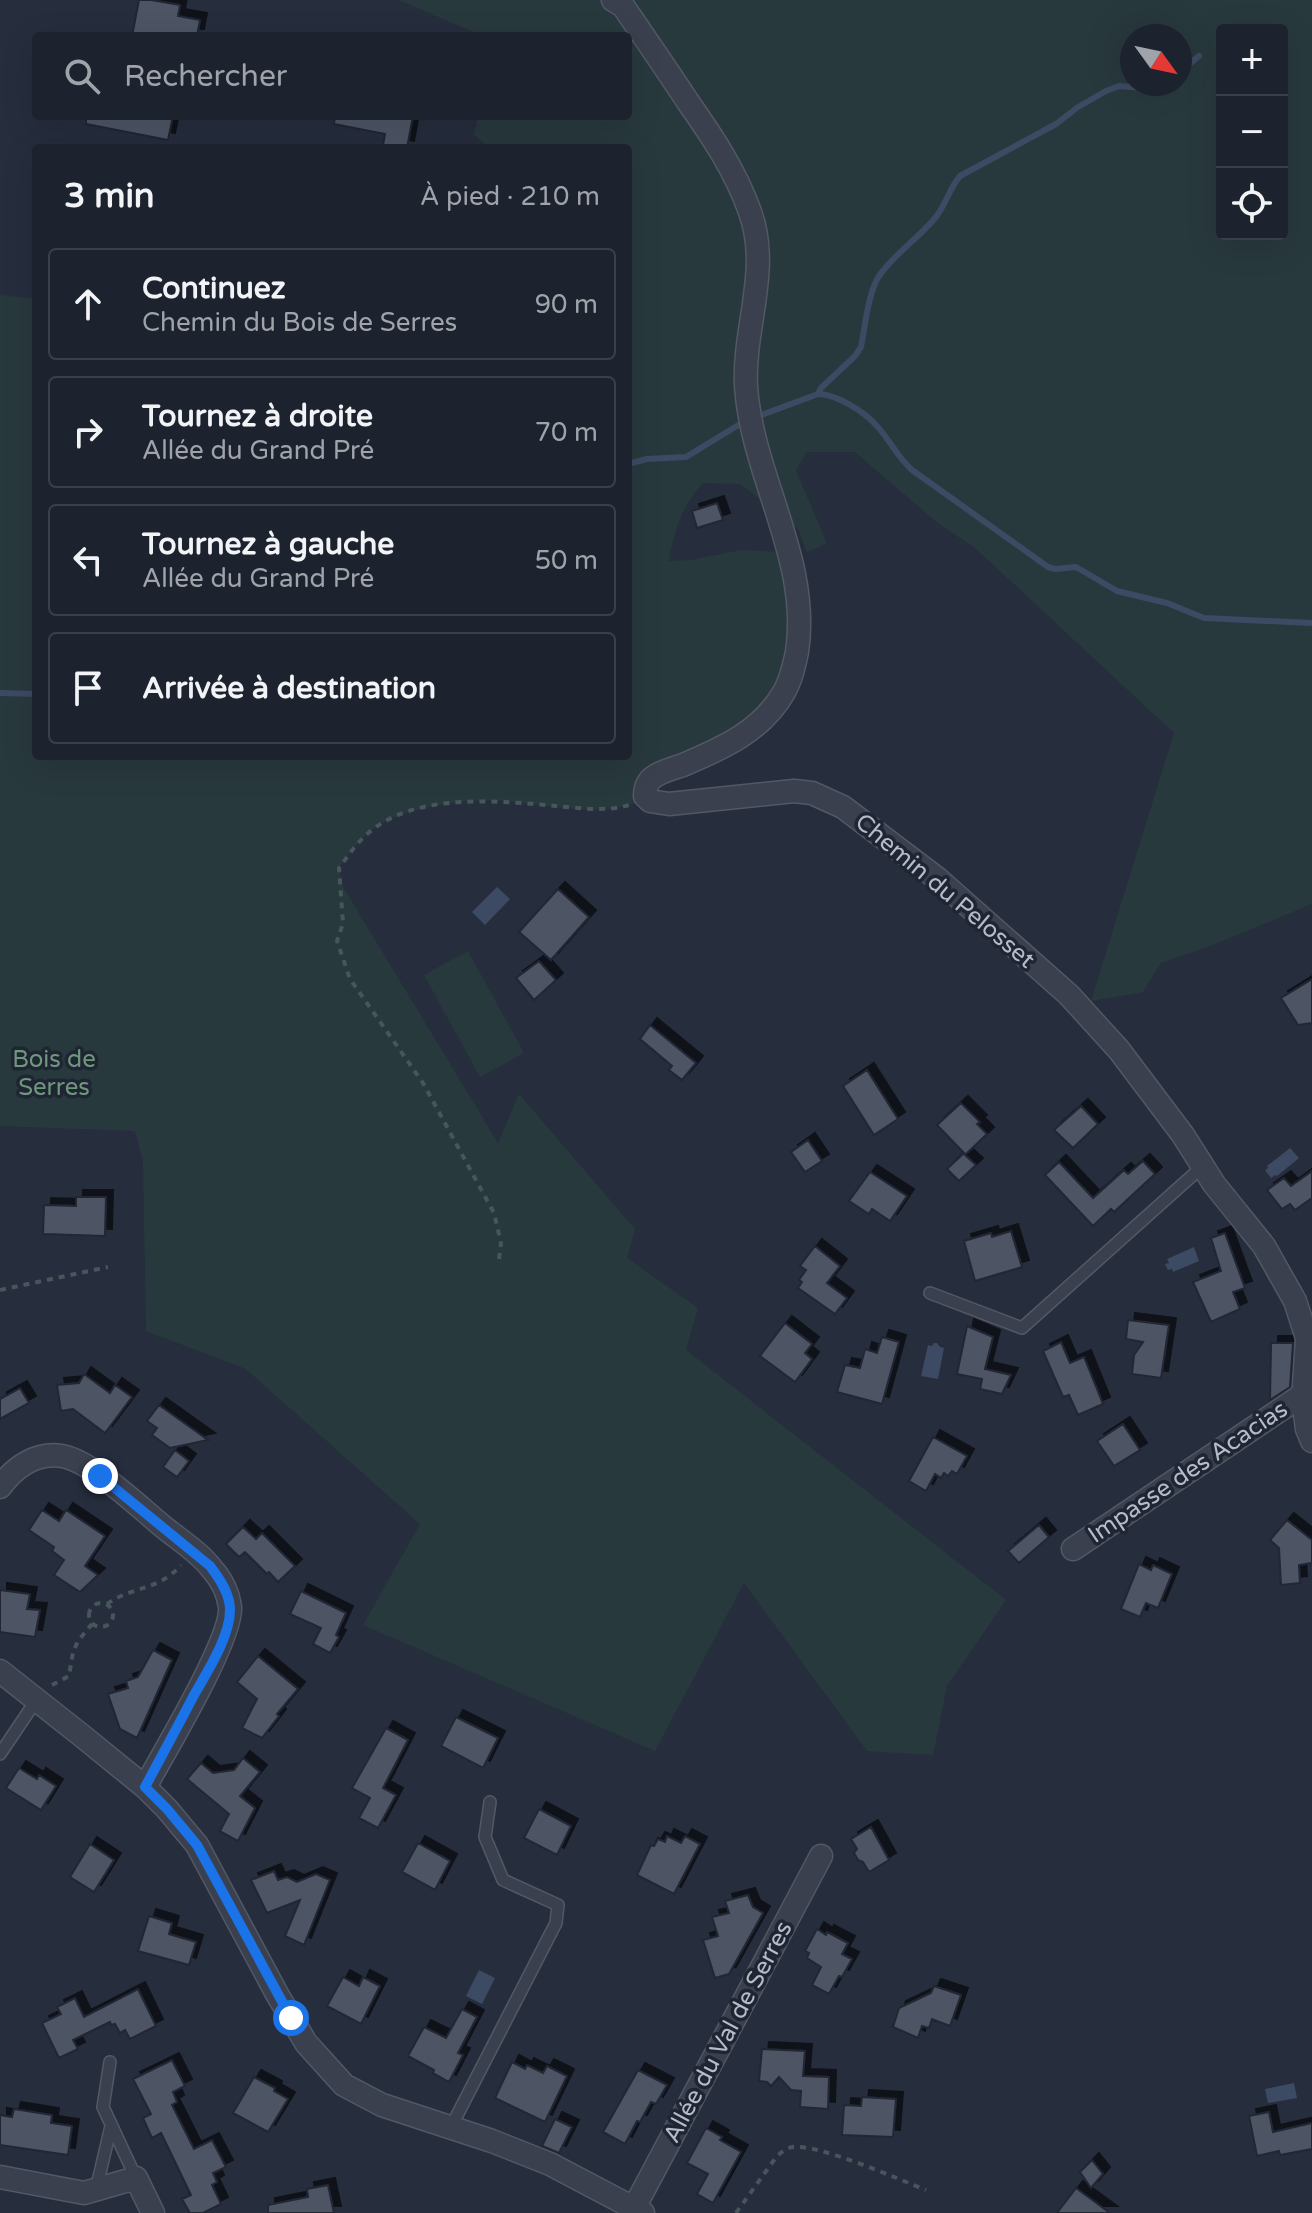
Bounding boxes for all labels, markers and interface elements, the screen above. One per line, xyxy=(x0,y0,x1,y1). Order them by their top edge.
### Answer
north arrow xyxy=(1120,24,1192,96)
map controls xyxy=(1216,24,1288,240)
button: + xyxy=(1216,24,1288,96)
search box xyxy=(32,32,632,120)
icon: search xyxy=(60,54,104,98)
text: Rechercher xyxy=(124,58,287,95)
button: − xyxy=(1216,96,1288,168)
button: locate xyxy=(1216,168,1288,240)
text: 3 min xyxy=(64,176,155,217)
text: À pied · 210 m xyxy=(420,181,600,212)
text: Continuez xyxy=(142,270,286,307)
icon: ahead xyxy=(66,282,110,326)
text: 90 m xyxy=(535,289,598,320)
text: Chemin du Bois de Serres xyxy=(142,307,457,338)
text: Tournez à droite xyxy=(142,398,373,435)
icon: right xyxy=(66,410,110,454)
text: 70 m xyxy=(535,417,598,448)
text: Allée du Grand Pré xyxy=(142,435,374,466)
text: Tournez à gauche xyxy=(142,526,394,563)
icon: left xyxy=(66,538,110,582)
text: 50 m xyxy=(535,545,598,576)
text: Allée du Grand Pré xyxy=(142,563,374,594)
icon: arrive xyxy=(66,666,110,710)
text: Arrivée à destination xyxy=(142,670,436,707)
street label: Chemin du Pelosset xyxy=(849,807,1041,975)
park label: Bois de Serres xyxy=(12,1045,96,1102)
street label: Impasse des Acacias xyxy=(1083,1394,1293,1550)
route end xyxy=(82,1458,118,1494)
street label: Allée du Val de Serres xyxy=(657,1916,799,2148)
route start xyxy=(273,2000,309,2036)

